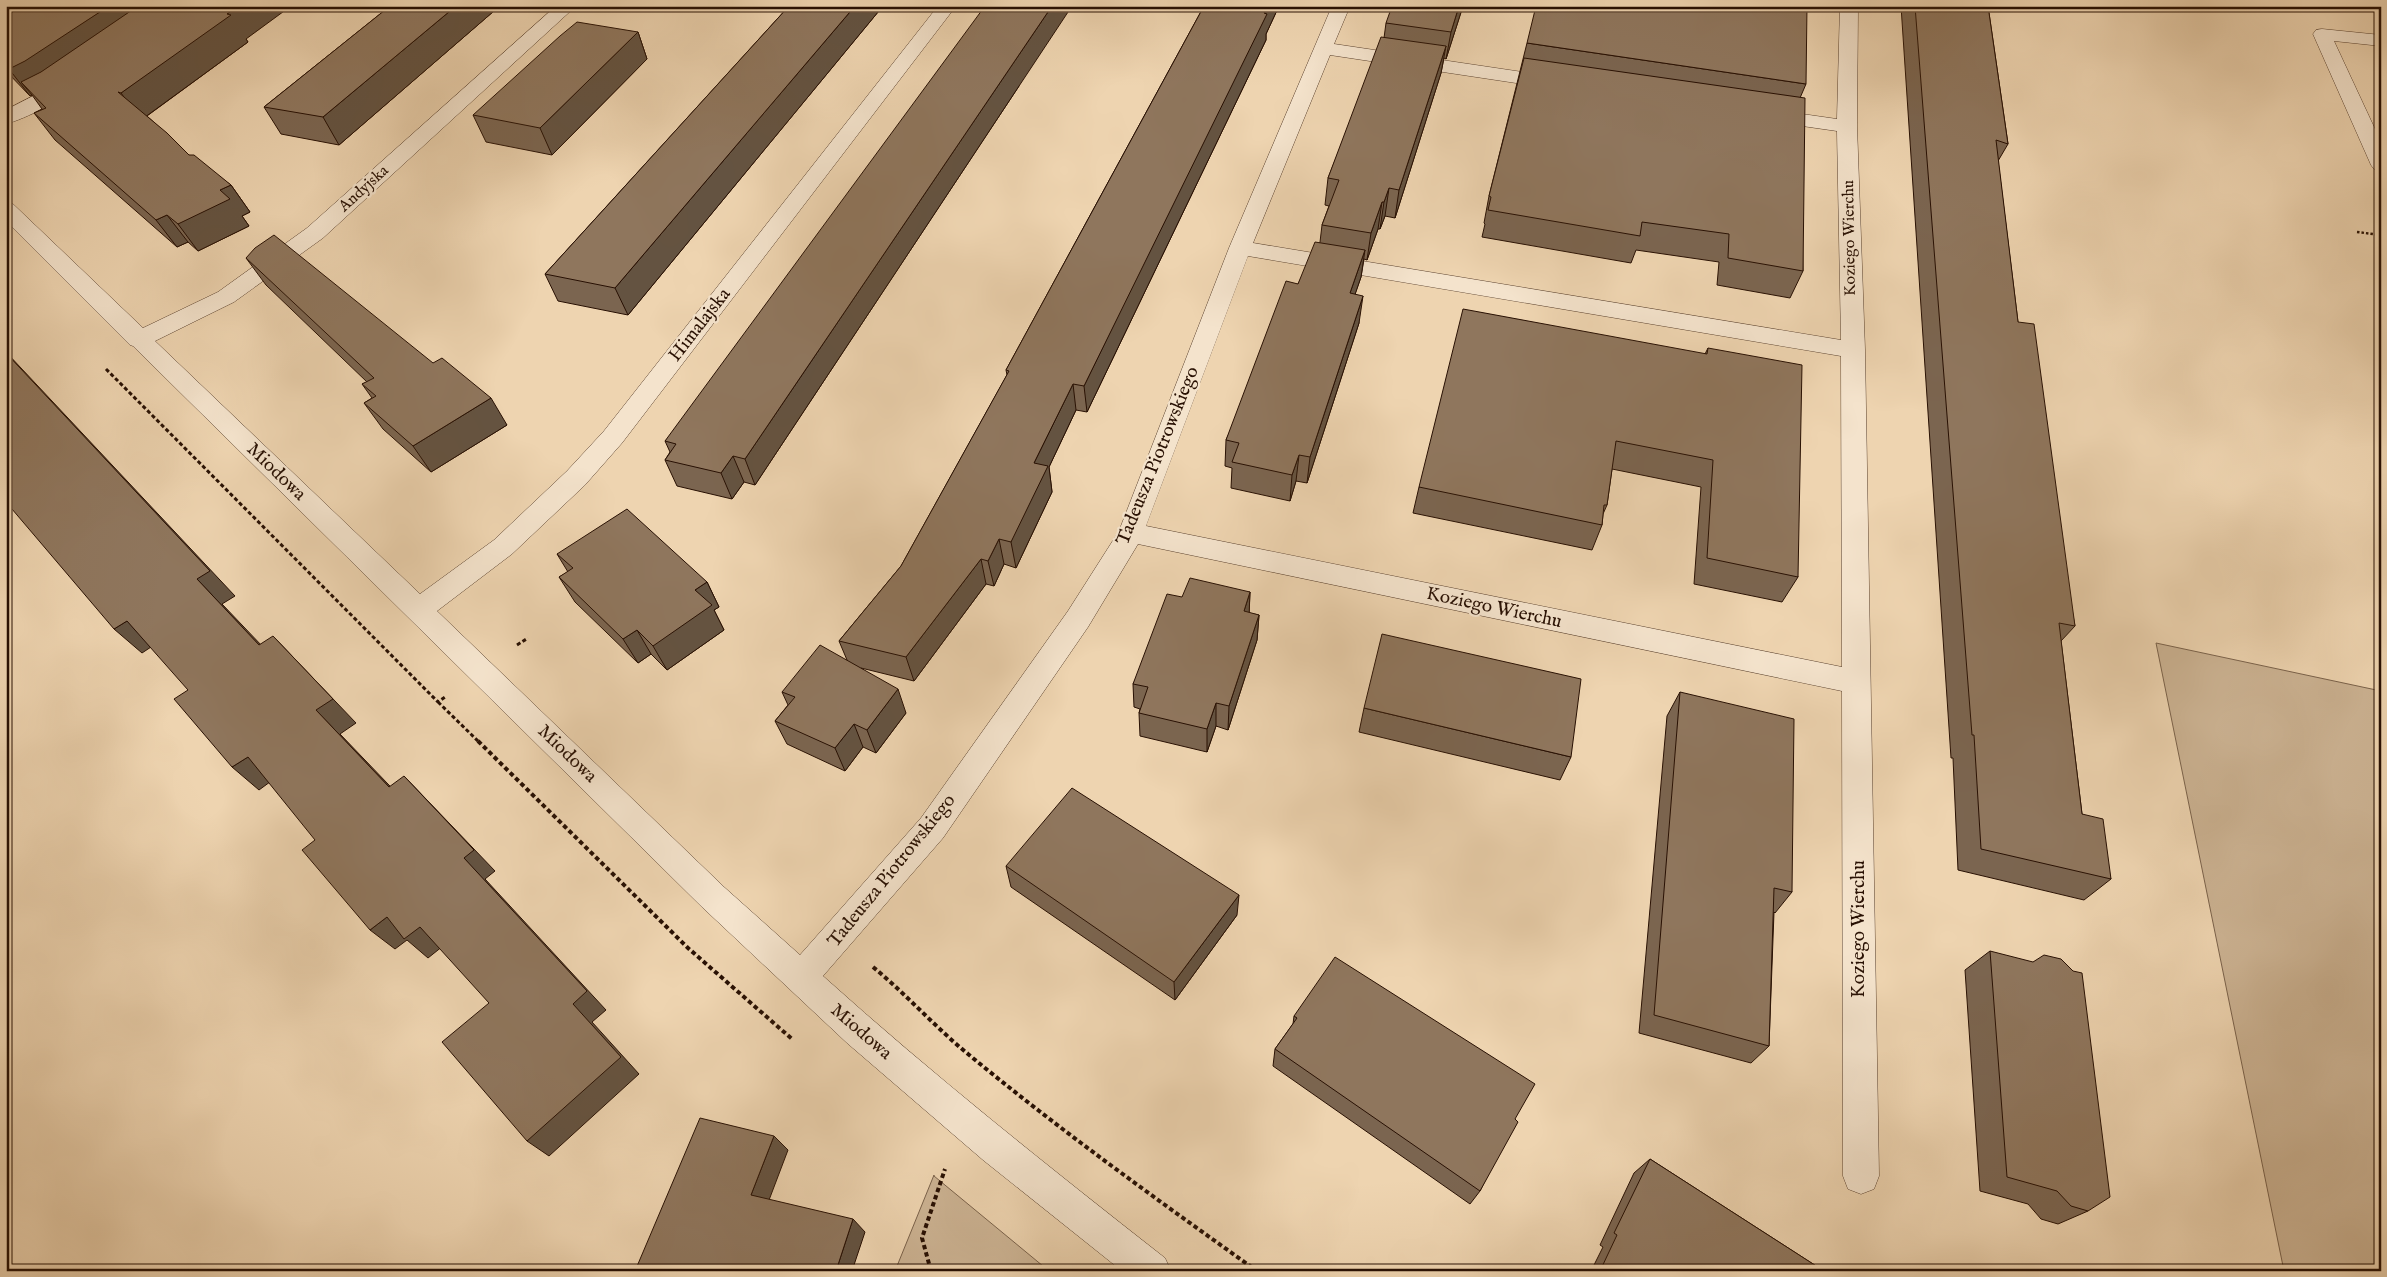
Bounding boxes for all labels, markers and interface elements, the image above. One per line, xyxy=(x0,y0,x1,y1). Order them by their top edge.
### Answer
street label: Andyjska xyxy=(334,161,393,217)
street label: Koziego Wierchu xyxy=(1839,180,1861,296)
street label: Himalajska xyxy=(664,283,737,367)
street label: Tadeusza Piotrowskiego xyxy=(1111,363,1205,549)
street label: Miodowa xyxy=(241,438,312,507)
street label: Koziego Wierchu xyxy=(1424,582,1564,634)
street label: Miodowa xyxy=(532,720,603,789)
street label: Tadeusza Piotrowskiego xyxy=(823,789,961,953)
street label: Koziego Wierchu xyxy=(1847,860,1871,998)
street label: Miodowa xyxy=(825,999,897,1066)

